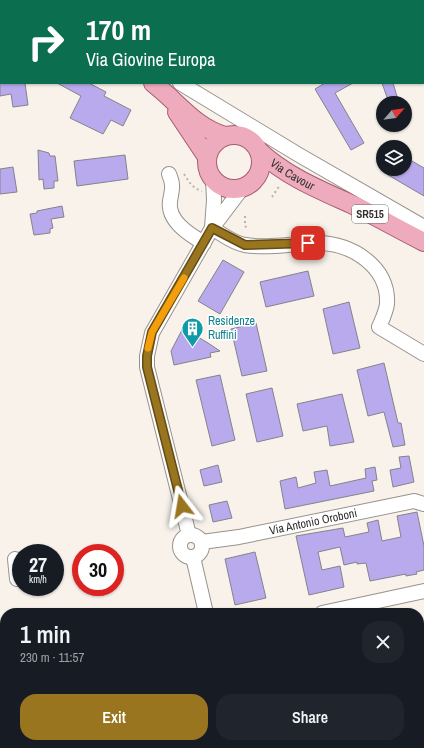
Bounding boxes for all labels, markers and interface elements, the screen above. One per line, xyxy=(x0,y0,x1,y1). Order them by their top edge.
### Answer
text: 170 m xyxy=(86,11,151,49)
icon: right xyxy=(20,16,72,68)
text: Via Giovine Europa xyxy=(86,47,215,72)
north arrow xyxy=(376,96,412,132)
map controls xyxy=(376,96,412,176)
button: layers xyxy=(376,140,412,176)
street label: Via Cavour xyxy=(267,155,318,194)
road number: SR515 xyxy=(352,205,388,223)
pin xyxy=(291,226,325,260)
icon: arrive xyxy=(297,232,319,254)
place label: Residenze Ruffini xyxy=(208,313,255,343)
building icon: Residenze Ruffini xyxy=(180,315,206,348)
position arrow xyxy=(161,485,203,527)
street label: Via Antonio Oroboni xyxy=(268,505,358,539)
speed limit sign: 30 xyxy=(72,544,124,596)
text: 27 xyxy=(29,551,47,578)
text: km/h xyxy=(29,573,47,586)
text: 1 min xyxy=(20,618,71,650)
button: close xyxy=(362,621,404,663)
text: 230 m · 11:57 xyxy=(20,649,84,666)
button: Exit xyxy=(20,694,208,740)
button: Share xyxy=(216,694,404,740)

